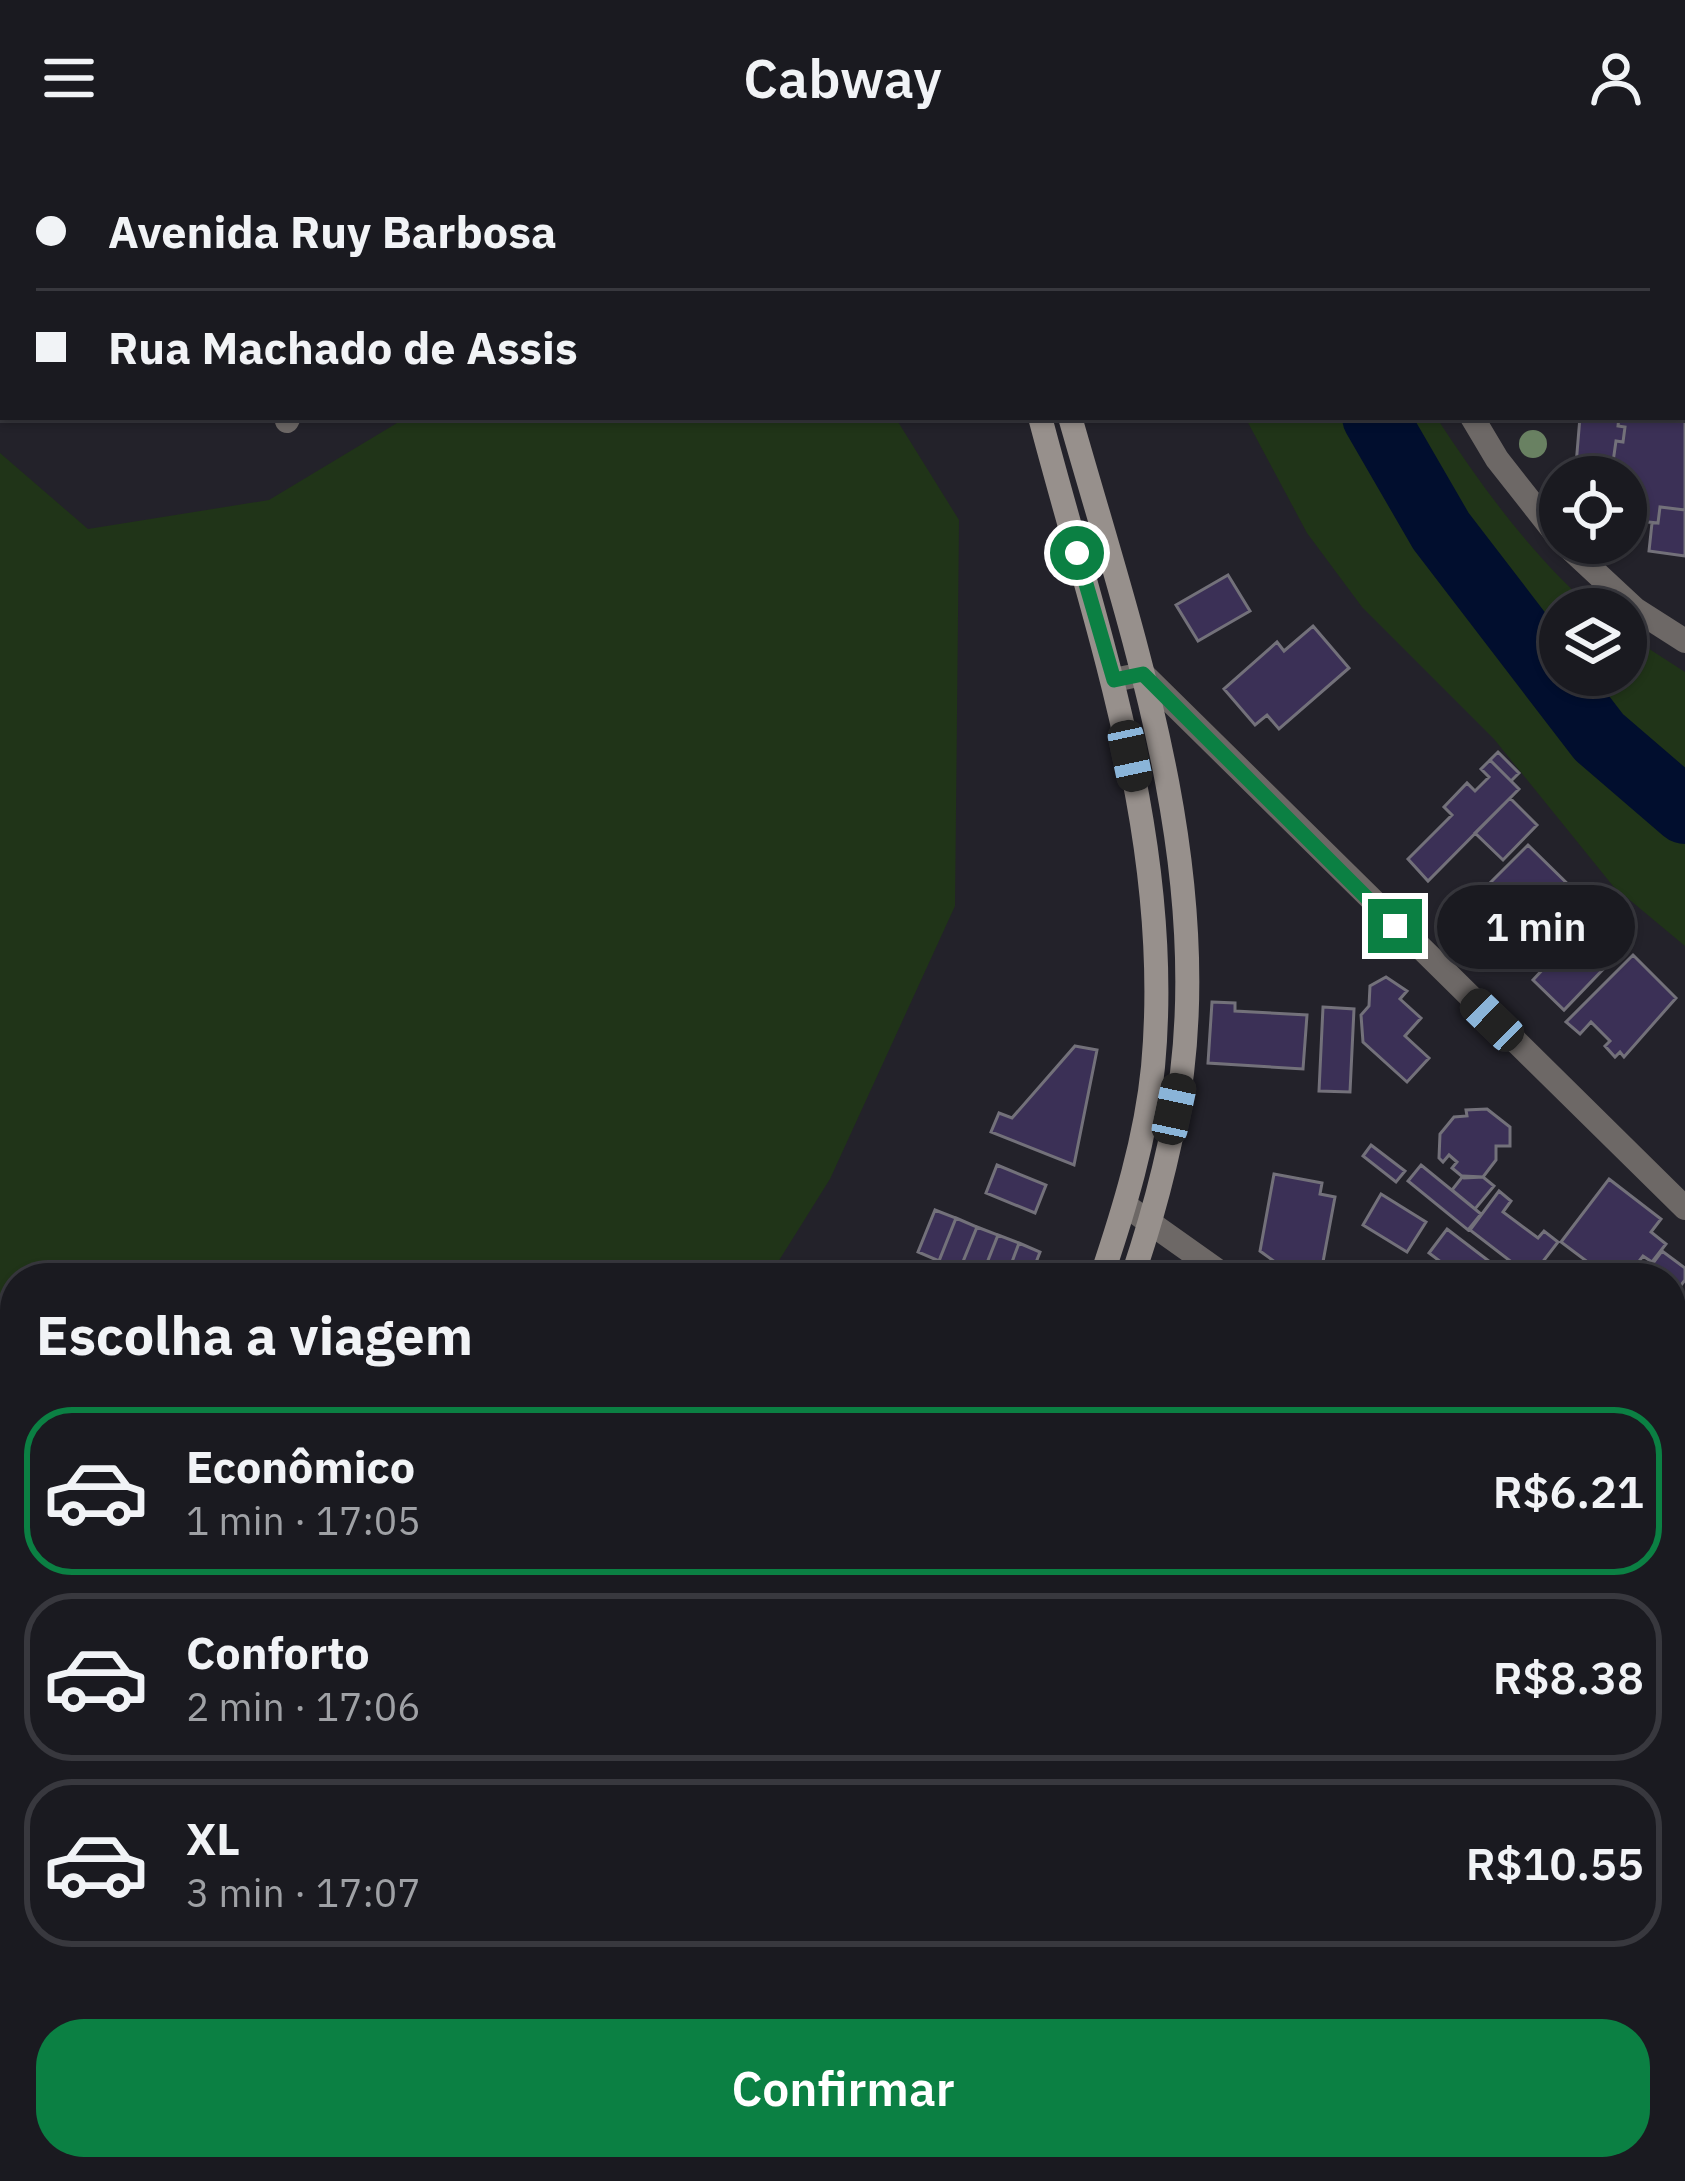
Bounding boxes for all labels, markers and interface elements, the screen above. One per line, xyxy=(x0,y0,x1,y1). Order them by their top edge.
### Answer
text: Cabway xyxy=(743,43,942,113)
icon: menu xyxy=(36,45,102,111)
icon: person xyxy=(1583,45,1649,111)
text: Avenida Ruy Barbosa xyxy=(108,202,557,260)
text: Rua Machado de Assis xyxy=(108,318,578,376)
map controls xyxy=(1539,456,1647,696)
button: locate xyxy=(1539,456,1647,564)
route start xyxy=(1050,526,1104,580)
button: layers xyxy=(1539,588,1647,696)
car xyxy=(1105,717,1155,795)
callout: 1 min xyxy=(1437,884,1635,968)
route end xyxy=(1368,899,1422,953)
text: 1 min xyxy=(1486,901,1586,952)
car xyxy=(1454,982,1530,1058)
car xyxy=(1149,1070,1199,1148)
text: Escolha a viagem xyxy=(36,1300,473,1370)
icon: car xyxy=(42,1437,150,1545)
text: Econômico xyxy=(186,1437,415,1495)
text: R$6.21 xyxy=(1493,1462,1644,1520)
text: 1 min · 17:05 xyxy=(186,1495,421,1546)
icon: car xyxy=(42,1623,150,1731)
text: Conforto xyxy=(186,1623,370,1681)
text: R$8.38 xyxy=(1493,1648,1644,1706)
text: 2 min · 17:06 xyxy=(186,1681,421,1732)
icon: car xyxy=(42,1809,150,1917)
text: XL xyxy=(186,1809,240,1867)
text: R$10.55 xyxy=(1466,1834,1644,1892)
text: 3 min · 17:07 xyxy=(186,1867,421,1918)
button: Confirmar xyxy=(36,2019,1650,2157)

